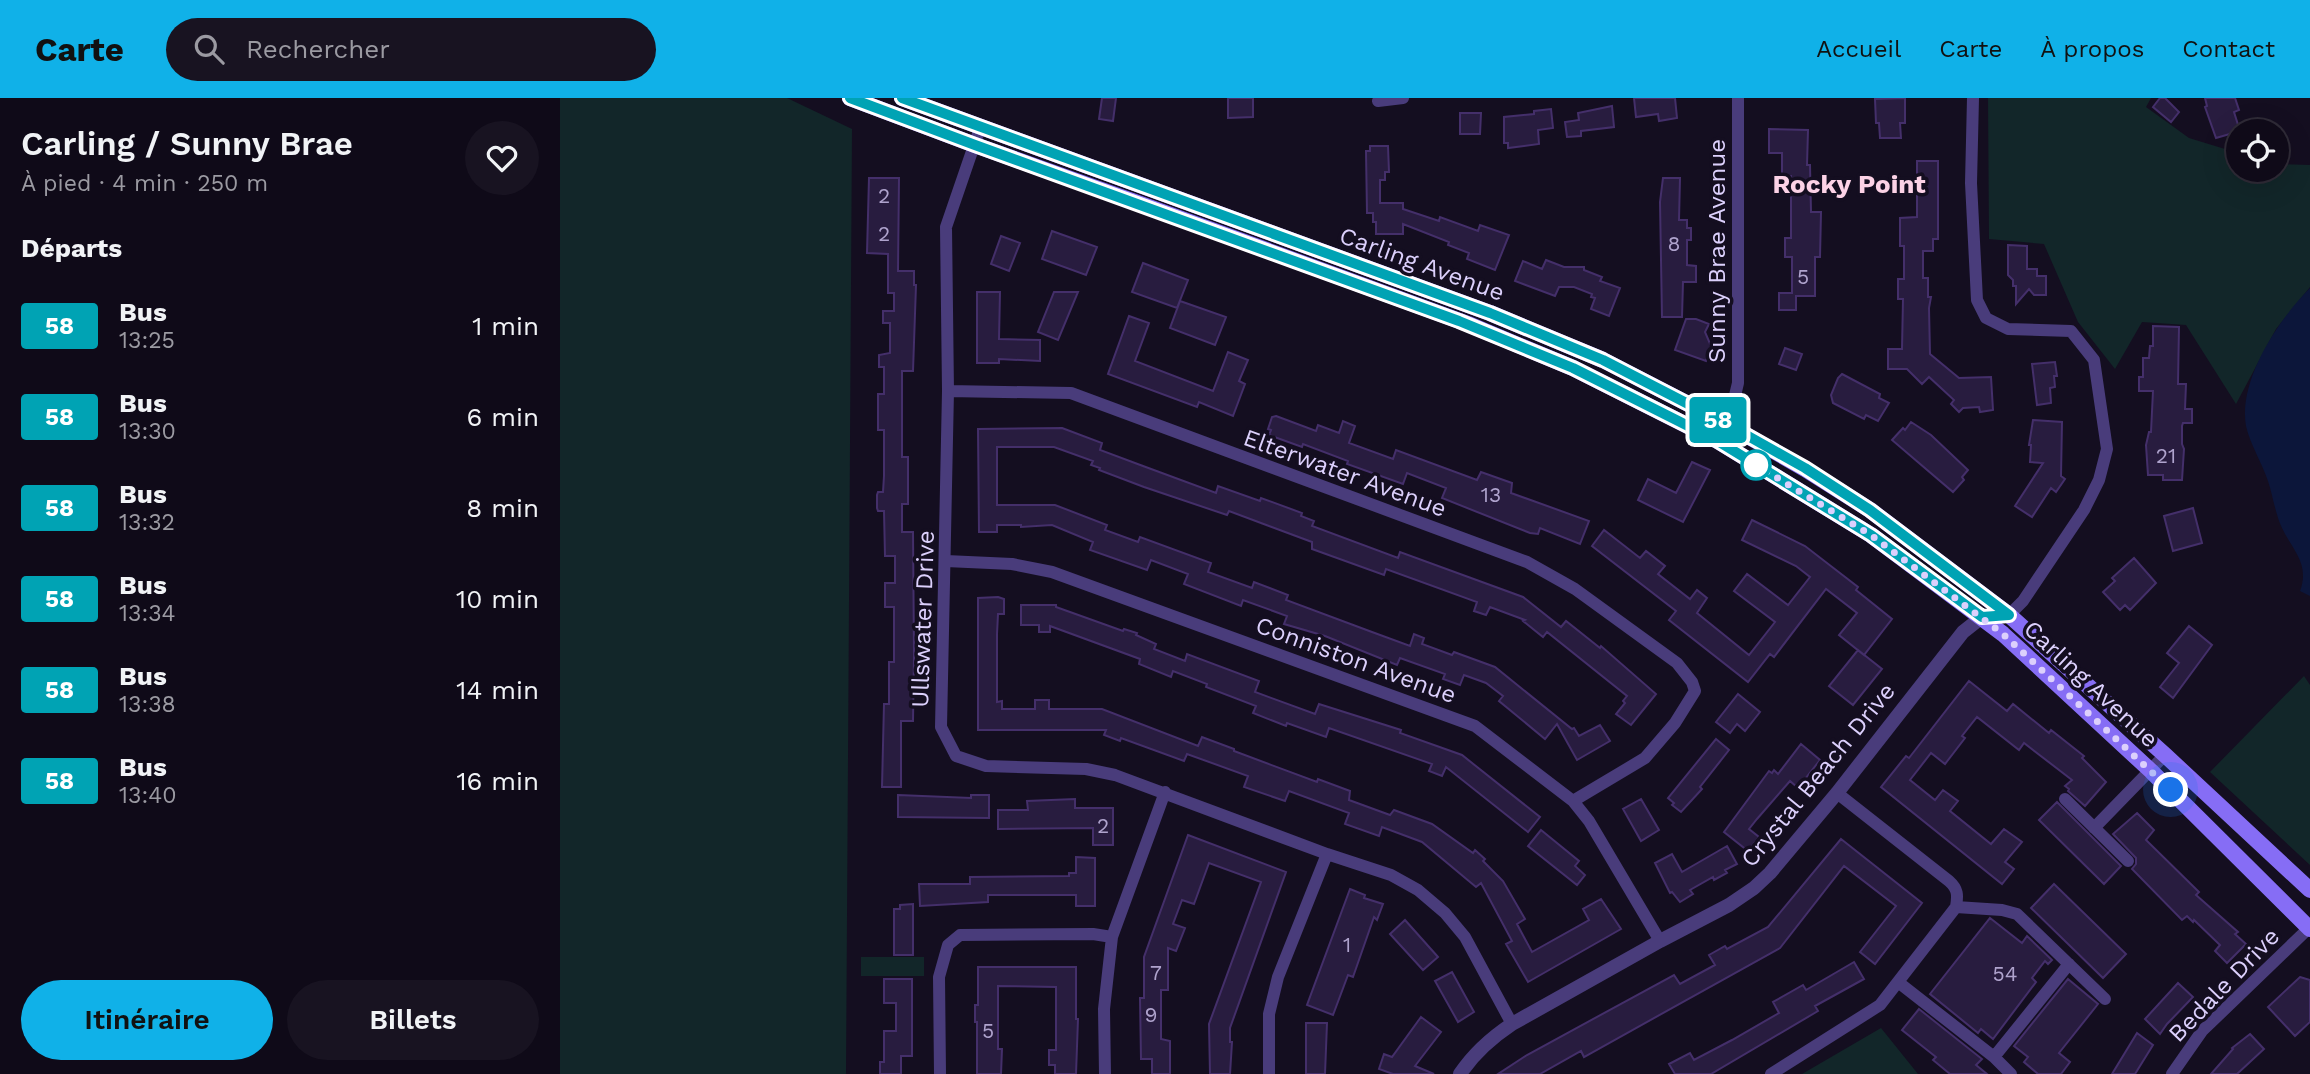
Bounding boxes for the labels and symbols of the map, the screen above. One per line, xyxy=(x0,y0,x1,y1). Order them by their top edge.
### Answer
street label: Sunny Brae Avenue xyxy=(1703,139,1731,363)
district label: Rocky Point xyxy=(1772,169,1926,199)
house number: 2 xyxy=(878,183,890,208)
house number: 2 xyxy=(878,221,890,246)
street label: Carling Avenue xyxy=(1336,221,1508,307)
house number: 8 xyxy=(1668,231,1680,256)
house number: 5 xyxy=(1797,264,1809,289)
line badge: 58 xyxy=(1686,397,1750,443)
street label: Elterwater Avenue xyxy=(1240,423,1450,523)
house number: 21 xyxy=(2156,443,2176,468)
unlabelled marker xyxy=(1741,450,1771,480)
house number: 13 xyxy=(1481,482,1501,507)
street label: Ullswater Drive xyxy=(906,530,940,708)
street label: Conniston Avenue xyxy=(1252,611,1460,709)
street label: Carling Avenue xyxy=(2018,615,2164,753)
street label: Crystal Beach Drive xyxy=(1735,677,1901,873)
your location xyxy=(2153,772,2188,807)
house number: 2 xyxy=(1097,813,1109,838)
street label: Bedale Drive xyxy=(2163,922,2285,1048)
house number: 1 xyxy=(1343,932,1351,957)
house number: 7 xyxy=(1150,960,1162,985)
house number: 54 xyxy=(1992,961,2018,986)
house number: 9 xyxy=(1145,1002,1157,1027)
house number: 5 xyxy=(982,1018,994,1043)

